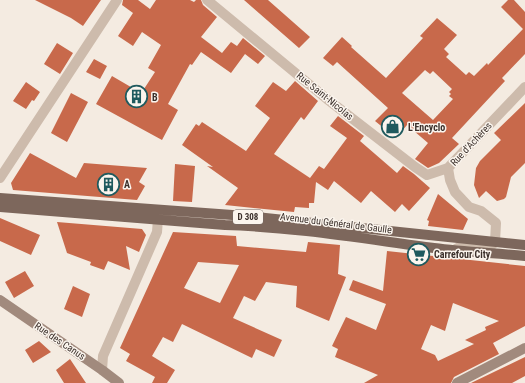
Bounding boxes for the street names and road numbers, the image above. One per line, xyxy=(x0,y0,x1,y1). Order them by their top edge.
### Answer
street label: Rue Saint-Nicolas xyxy=(295,70,356,122)
street label: Rue d'Achères xyxy=(448,120,494,168)
road number: D 308 xyxy=(233,210,263,224)
street label: Avenue du Général de Gaulle xyxy=(280,211,393,235)
street label: Rue des Canus xyxy=(33,320,88,362)

